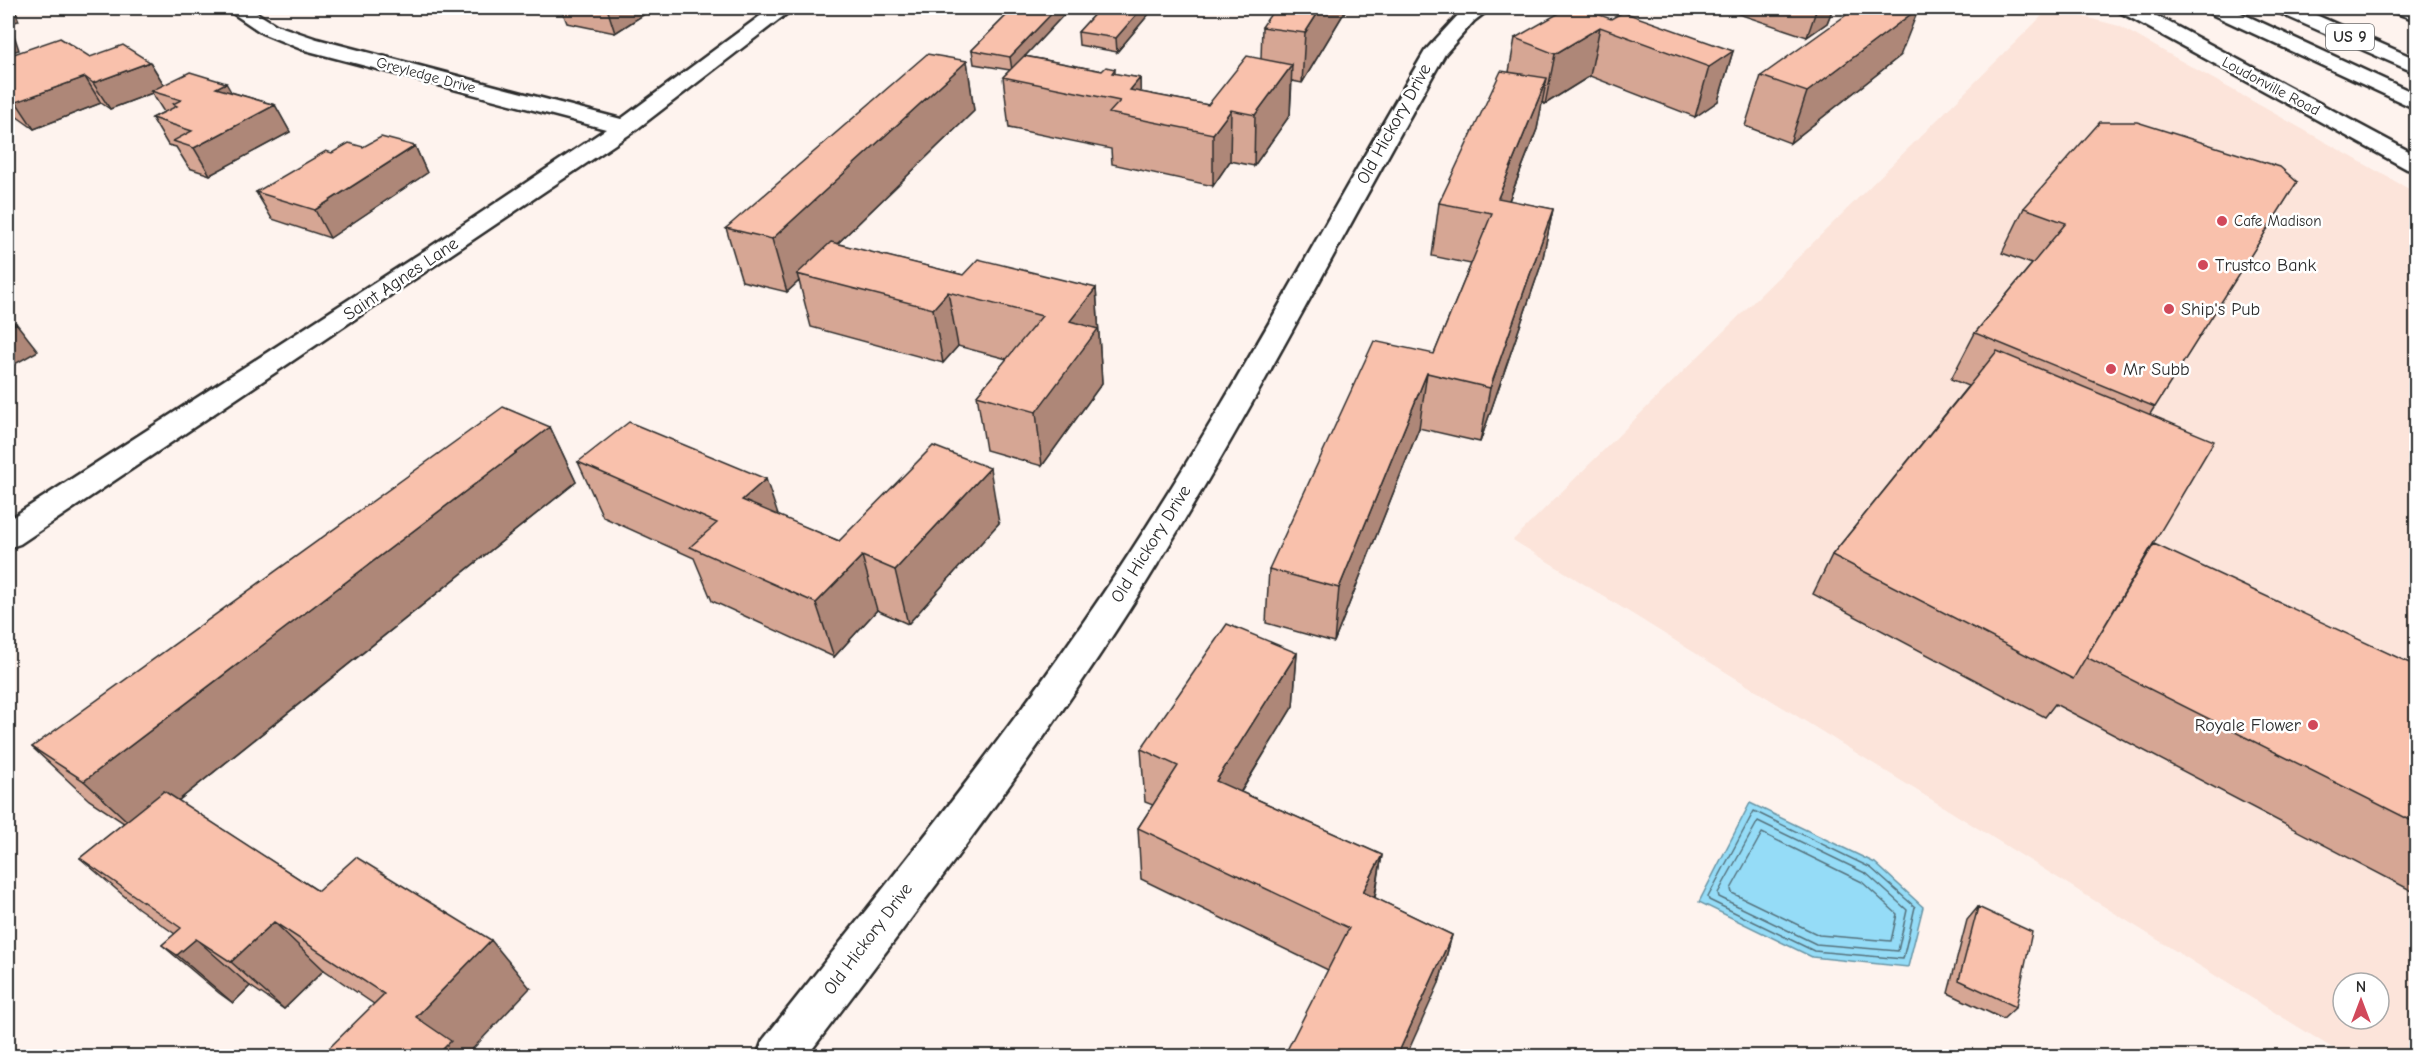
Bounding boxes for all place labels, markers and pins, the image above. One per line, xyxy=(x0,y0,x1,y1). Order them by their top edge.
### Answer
place label: Cafe Madison xyxy=(2234,212,2321,230)
marker: Cafe Madison xyxy=(2215,214,2229,228)
place label: Trustco Bank xyxy=(2215,255,2316,276)
marker: Trustco Bank xyxy=(2196,258,2210,272)
place label: Ship's Pub xyxy=(2181,299,2260,320)
marker: Ship's Pub xyxy=(2162,302,2176,316)
place label: Mr Subb xyxy=(2123,359,2190,380)
marker: Mr Subb xyxy=(2104,362,2118,376)
place label: Royale Flower xyxy=(2195,715,2302,736)
marker: Royale Flower xyxy=(2306,718,2320,732)

